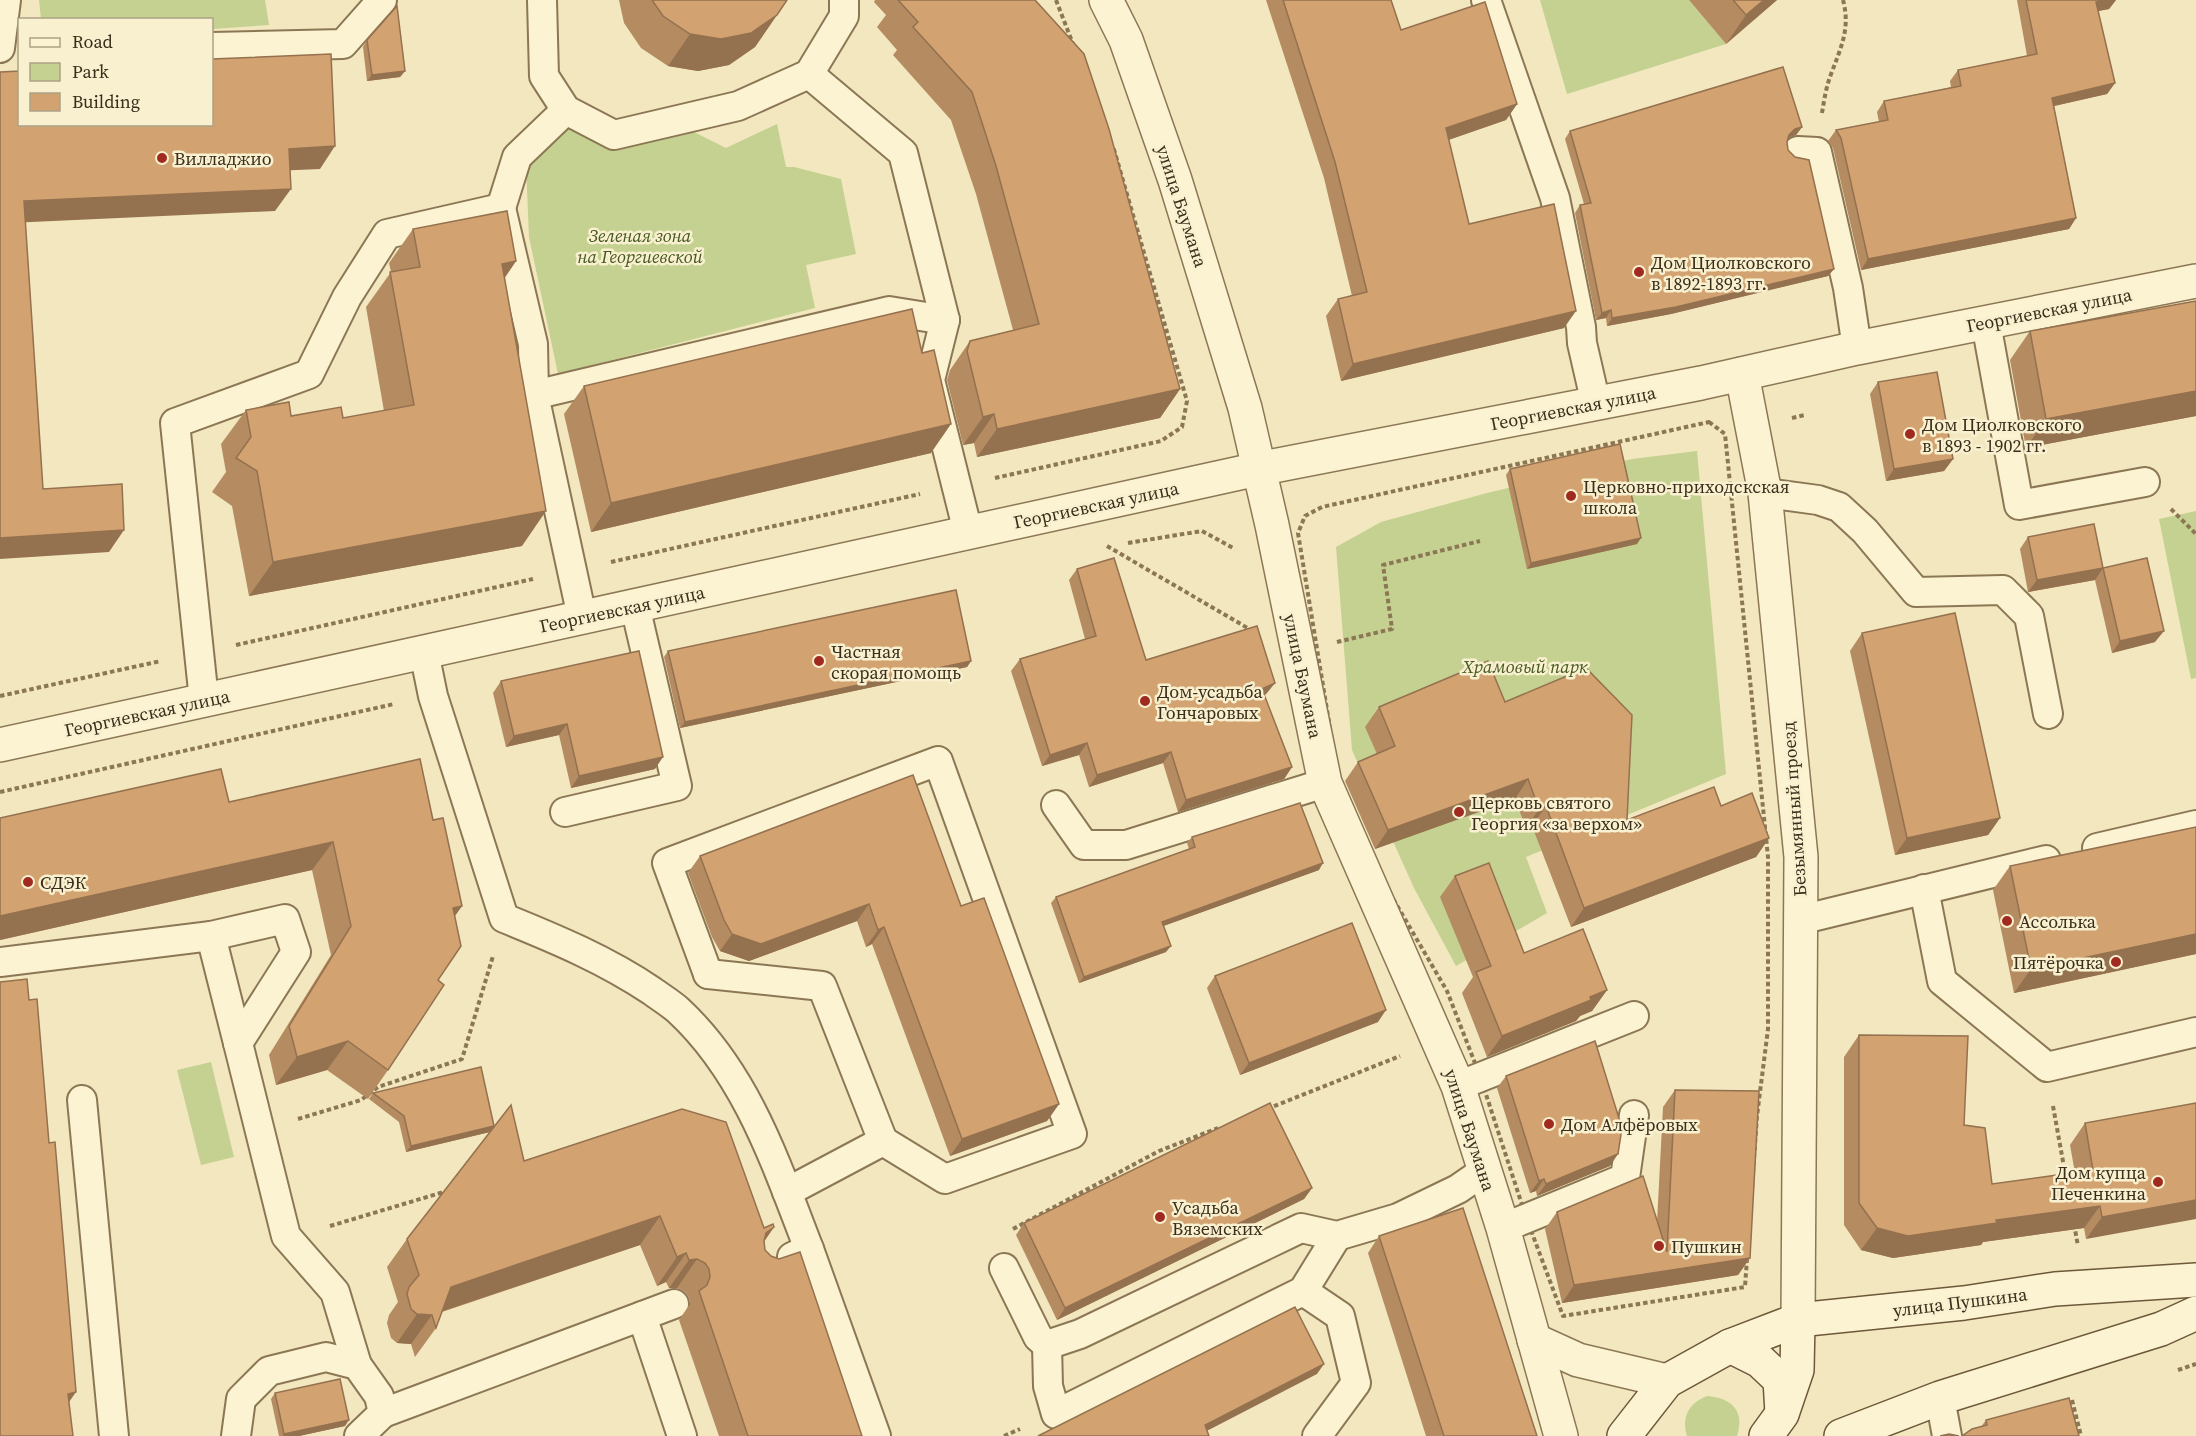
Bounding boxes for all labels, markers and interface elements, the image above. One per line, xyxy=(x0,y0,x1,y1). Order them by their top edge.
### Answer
legend xyxy=(18,18,213,126)
text: Road xyxy=(72,29,113,54)
text: Park xyxy=(72,59,109,84)
text: Building xyxy=(72,89,140,114)
street label: улица Баумана xyxy=(1150,142,1214,271)
place label: Вилладжио xyxy=(174,146,272,171)
marker: Вилладжио xyxy=(155,151,169,165)
park label: Зеленая зона на Георгиевской xyxy=(577,223,703,269)
place label: Дом Циолковского в 1892-1893 гг. xyxy=(1651,250,1811,296)
marker: Дом Циолковского в 1892-1893 гг. xyxy=(1632,265,1646,279)
street label: Георгиевская улица xyxy=(1964,282,2135,338)
street label: Георгиевская улица xyxy=(1488,380,1659,436)
place label: Дом Циолковского в 1893 - 1902 гг. xyxy=(1922,412,2082,458)
marker: Дом Циолковского в 1893 - 1902 гг. xyxy=(1903,427,1917,441)
place label: Церковно-приходскская школа xyxy=(1583,474,1789,520)
street label: Георгиевская улица xyxy=(1011,475,1182,535)
marker: Церковно-приходскская школа xyxy=(1564,489,1578,503)
street label: Георгиевская улица xyxy=(537,579,708,639)
street label: улица Баумана xyxy=(1278,611,1329,742)
place label: Частная скорая помощь xyxy=(831,639,961,685)
marker: Частная скорая помощь xyxy=(812,654,826,668)
park label: Храмовый парк xyxy=(1461,654,1588,679)
place label: Дом-усадьба Гончаровых xyxy=(1157,679,1264,725)
street label: Георгиевская улица xyxy=(62,683,233,743)
marker: Дом-усадьба Гончаровых xyxy=(1138,694,1152,708)
street label: Безымянный проезд xyxy=(1775,721,1813,897)
place label: Церковь святого Георгия «за верхом» xyxy=(1471,790,1642,836)
marker: Церковь святого Георгия «за верхом» xyxy=(1452,805,1466,819)
place label: СДЭК xyxy=(40,870,86,895)
marker: СДЭК xyxy=(21,875,35,889)
place label: Ассолька xyxy=(2019,909,2097,934)
marker: Ассолька xyxy=(2000,914,2014,928)
place label: Пятёрочка xyxy=(2013,950,2105,975)
marker: Пятёрочка xyxy=(2109,955,2123,969)
street label: улица Баумана xyxy=(1438,1066,1502,1195)
place label: Дом Алфёровых xyxy=(1561,1112,1698,1137)
marker: Дом Алфёровых xyxy=(1542,1117,1556,1131)
place label: Дом купца Печенкина xyxy=(2051,1160,2147,1206)
marker: Дом купца Печенкина xyxy=(2151,1175,2165,1189)
place label: Усадьба Вяземских xyxy=(1172,1195,1263,1241)
marker: Усадьба Вяземских xyxy=(1153,1210,1167,1224)
place label: Пушкин xyxy=(1671,1234,1742,1259)
marker: Пушкин xyxy=(1652,1239,1666,1253)
street label: улица Пушкина xyxy=(1891,1281,2029,1323)

